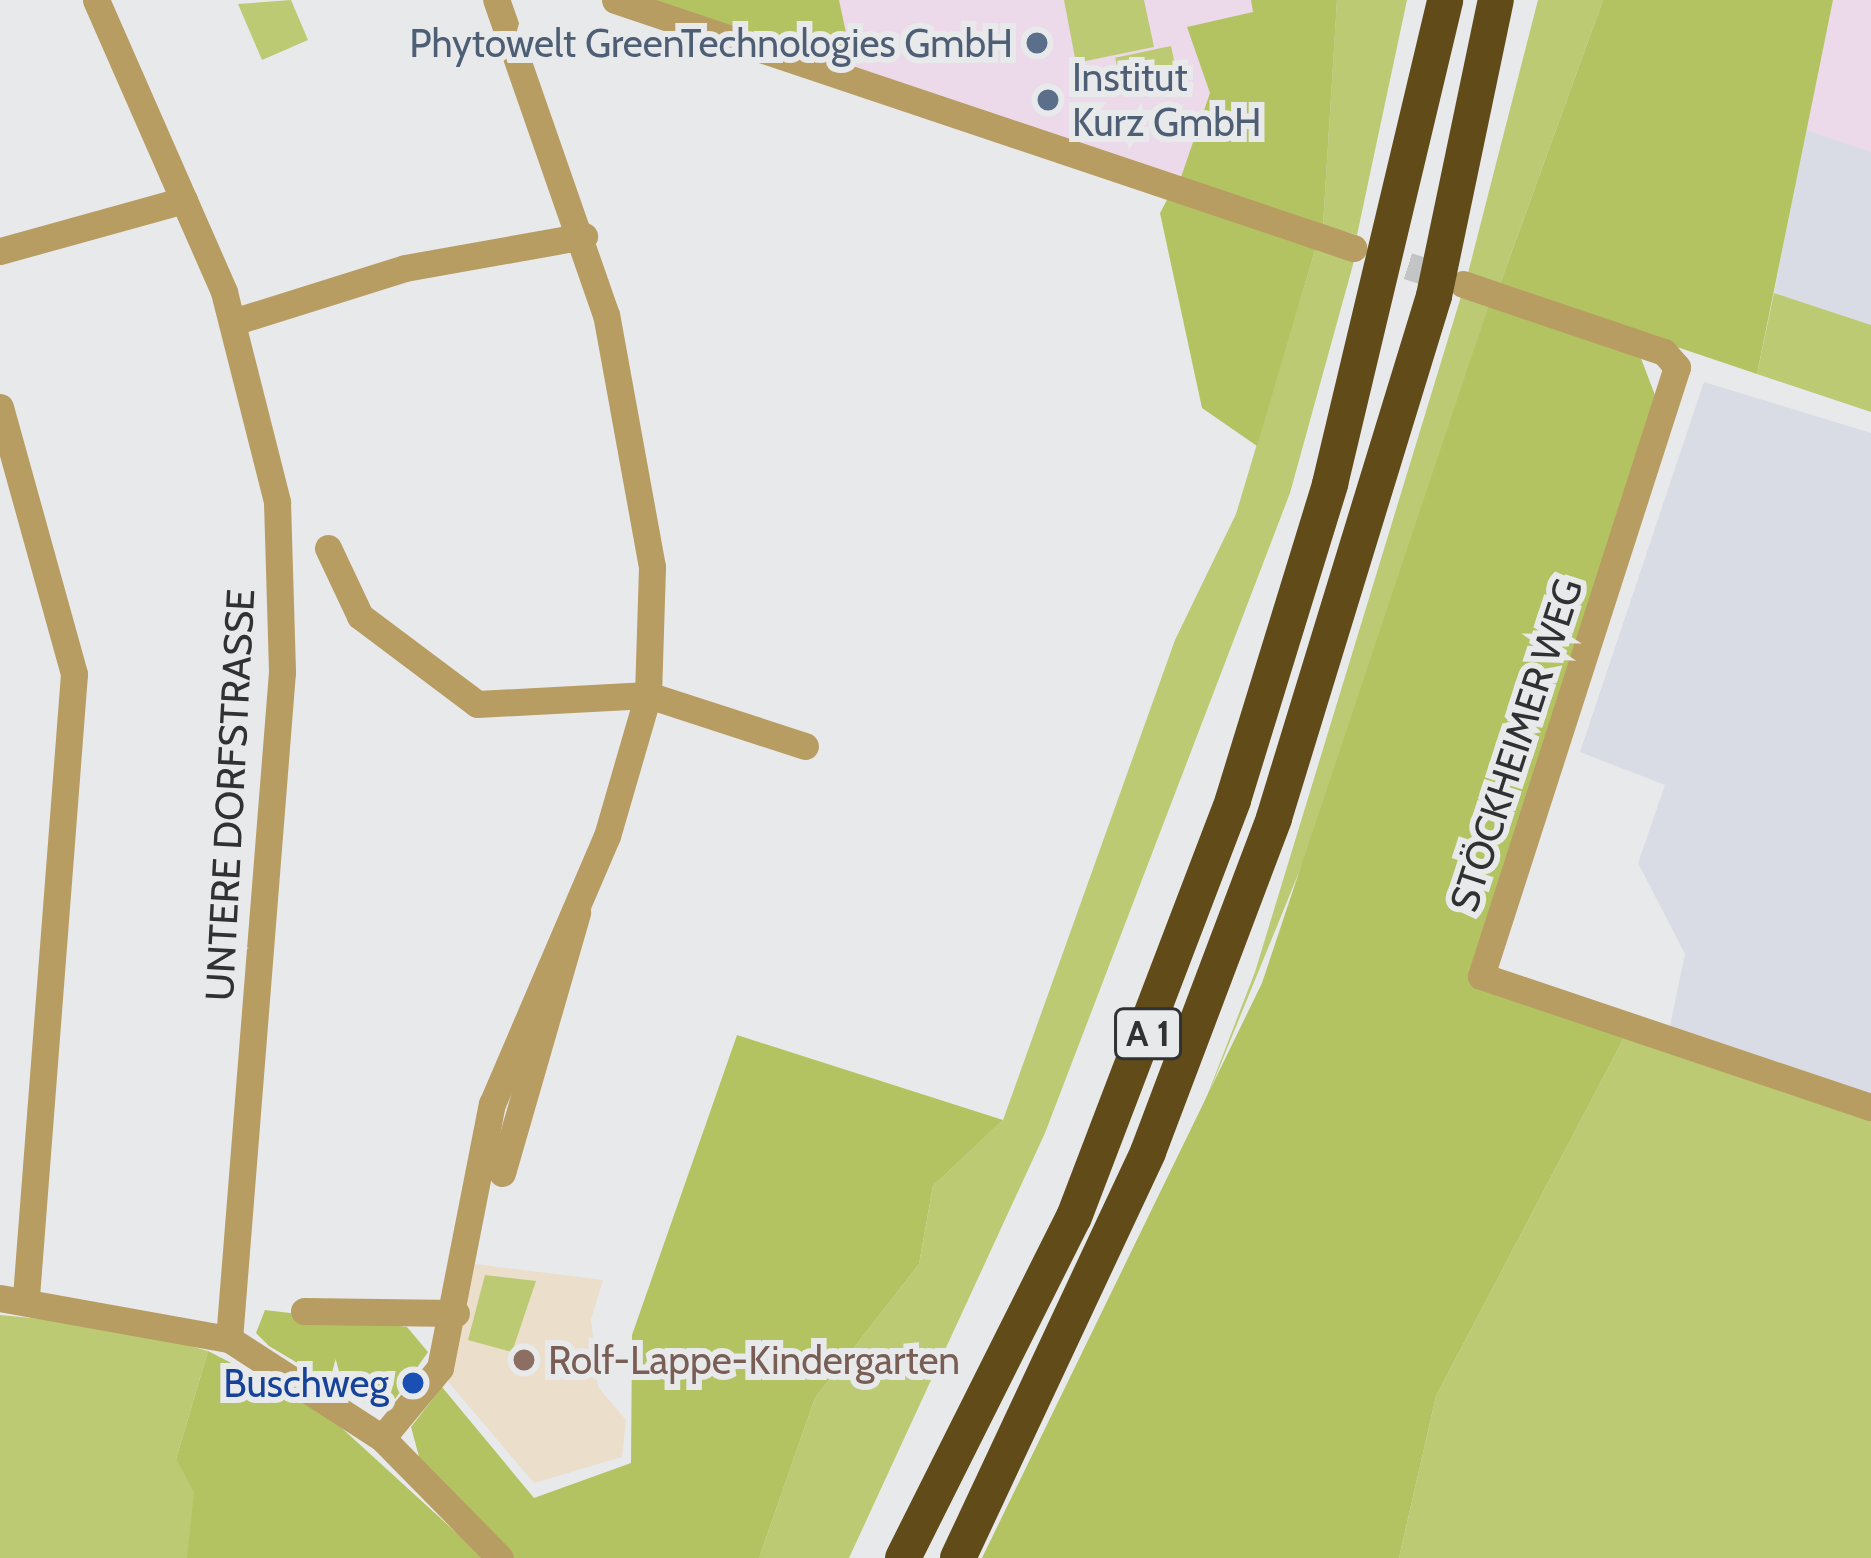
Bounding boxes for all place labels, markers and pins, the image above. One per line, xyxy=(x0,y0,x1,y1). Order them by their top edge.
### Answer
place label: Phytowelt GreenTechnologies GmbH xyxy=(409,20,1013,66)
marker: Phytowelt GreenTechnologies GmbH xyxy=(1024,30,1050,56)
place label: Institut Kurz GmbH xyxy=(1072,55,1262,146)
marker: Institut Kurz GmbH xyxy=(1035,87,1061,113)
place label: Rolf-Lappe-Kindergarten xyxy=(548,1337,960,1383)
marker: Rolf-Lappe-Kindergarten xyxy=(511,1347,537,1373)
place label: Buschweg xyxy=(223,1360,389,1406)
marker: Buschweg xyxy=(400,1370,426,1396)

